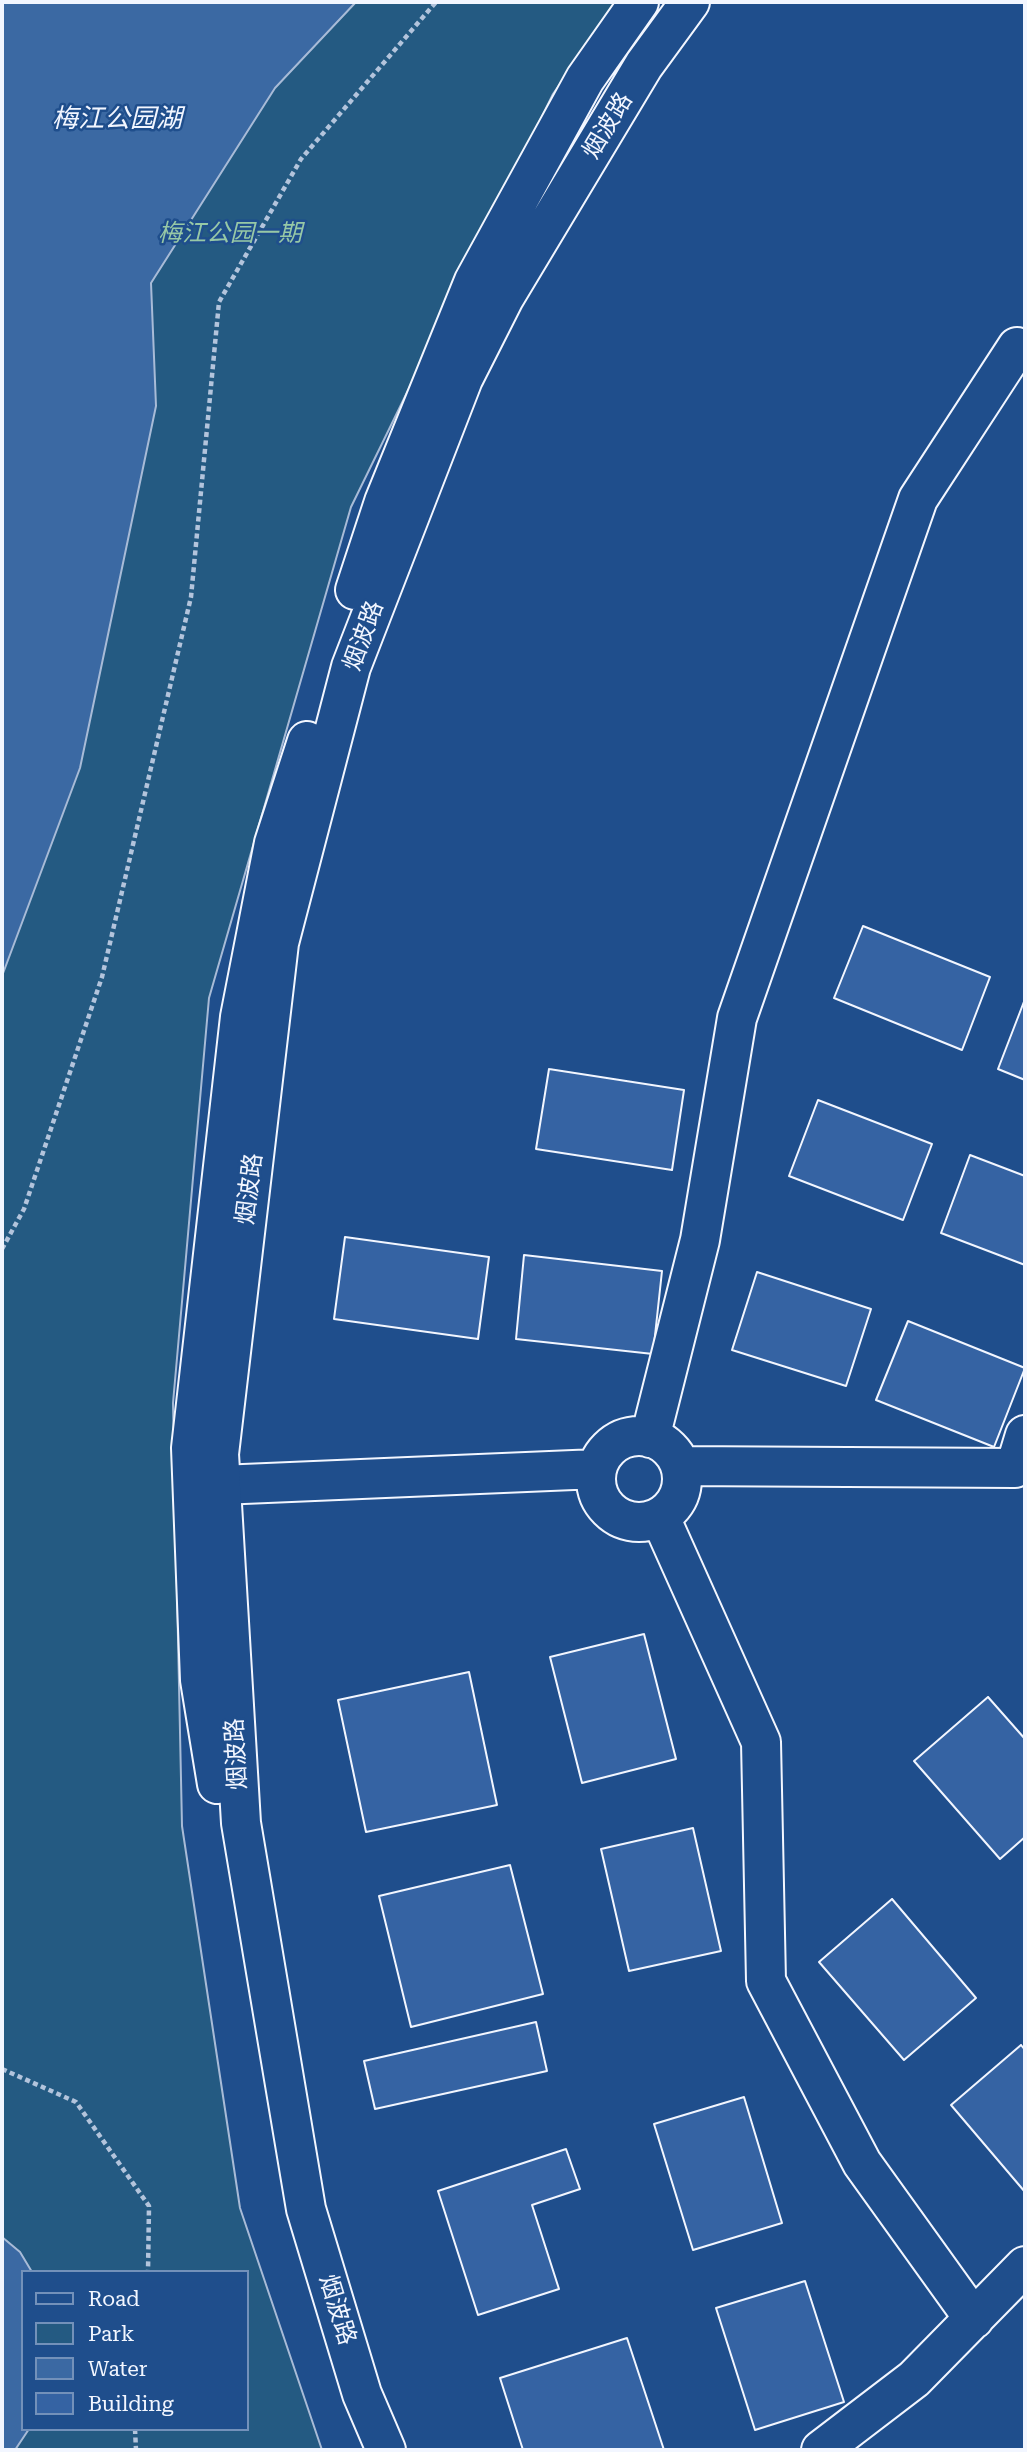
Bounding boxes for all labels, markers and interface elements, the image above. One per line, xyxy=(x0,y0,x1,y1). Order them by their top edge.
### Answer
street label: 烟波路 xyxy=(577,88,639,164)
water label: 梅江公园湖 xyxy=(52,103,182,135)
park label: 梅江公园一期 xyxy=(158,220,302,248)
street label: 烟波路 xyxy=(338,597,390,675)
street label: 烟波路 xyxy=(231,1152,269,1226)
street label: 烟波路 xyxy=(221,1717,253,1791)
legend xyxy=(21,2270,248,2431)
street label: 烟波路 xyxy=(313,2271,361,2349)
text: Road xyxy=(88,2287,140,2311)
text: Park xyxy=(88,2322,134,2346)
text: Water xyxy=(88,2357,147,2381)
text: Building xyxy=(88,2392,174,2416)

